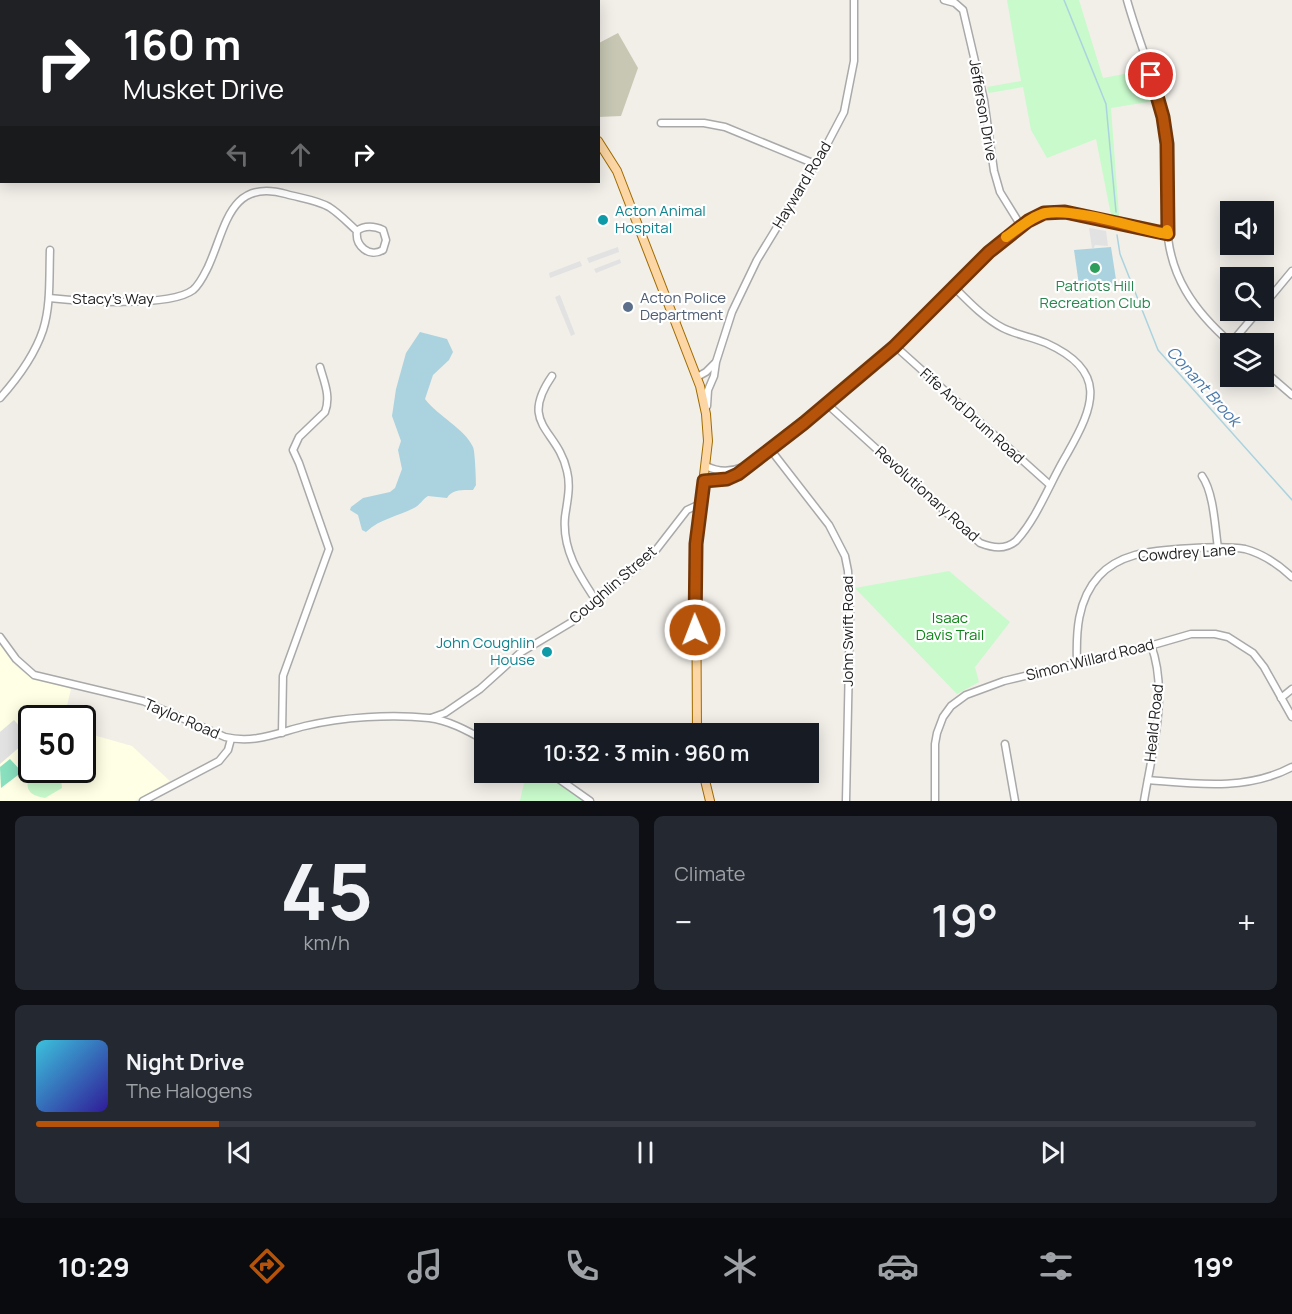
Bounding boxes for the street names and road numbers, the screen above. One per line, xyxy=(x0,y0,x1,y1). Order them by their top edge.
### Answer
street label: Jefferson Drive xyxy=(964,57,1003,163)
street label: Hayward Road xyxy=(767,137,836,232)
street label: Stacy's Way xyxy=(72,288,154,309)
street label: Fife And Drum Road xyxy=(916,363,1029,468)
street label: Revolutionary Road xyxy=(871,441,984,546)
street label: Cowdrey Lane xyxy=(1137,539,1237,566)
street label: Coughlin Street xyxy=(565,541,661,628)
street label: John Swift Road xyxy=(837,576,858,686)
street label: Simon Willard Road xyxy=(1024,633,1156,686)
street label: Heald Road xyxy=(1139,683,1168,763)
street label: Taylor Road xyxy=(141,693,223,744)

